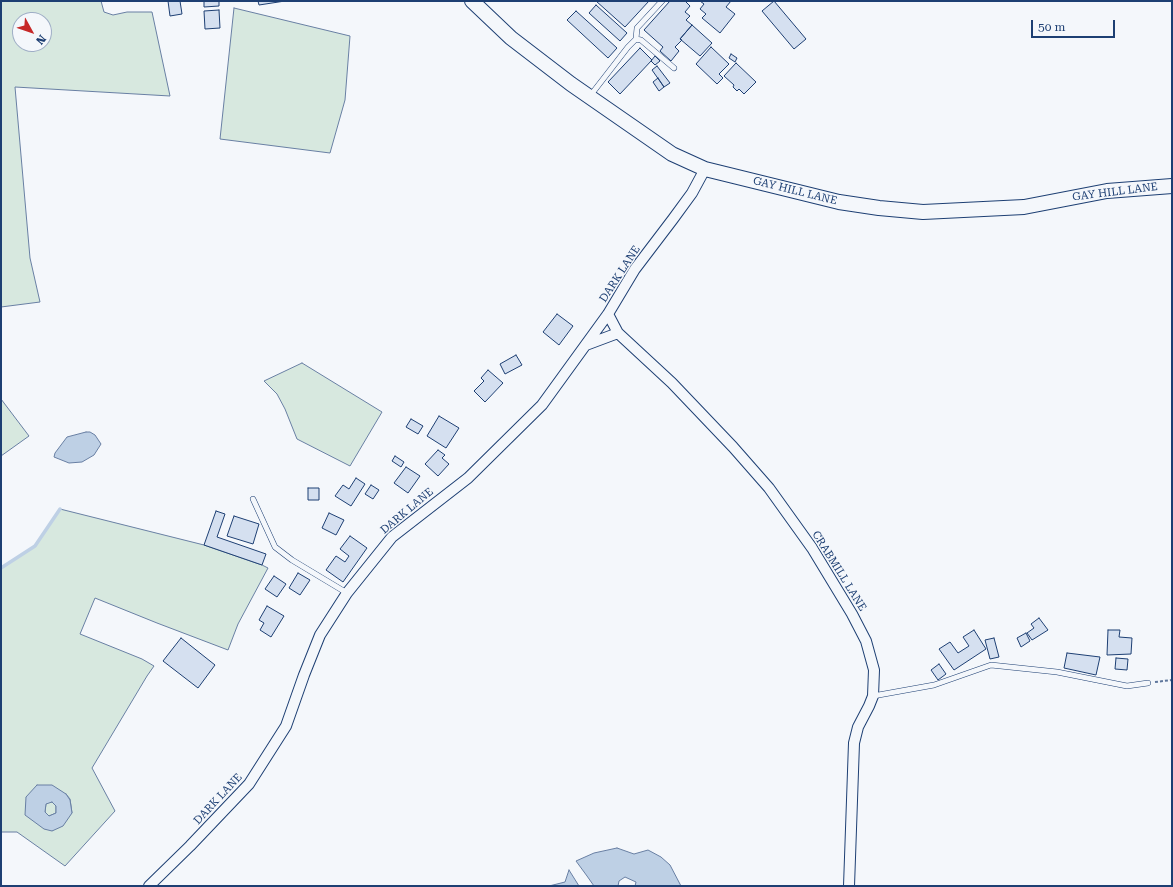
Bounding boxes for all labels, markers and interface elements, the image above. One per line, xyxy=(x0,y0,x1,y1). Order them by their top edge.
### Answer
north arrow xyxy=(12,12,52,52)
scale bar xyxy=(1033,12,1117,38)
text: 50 m xyxy=(1038,20,1065,34)
text: N xyxy=(33,32,49,47)
street label: GAY HILL LANE xyxy=(752,174,838,208)
street label: GAY HILL LANE xyxy=(1071,180,1159,204)
street label: DARK LANE xyxy=(597,243,643,305)
street label: DARK LANE xyxy=(378,485,436,537)
street label: CRABMILL LANE xyxy=(809,528,869,614)
street label: DARK LANE xyxy=(191,771,245,827)

